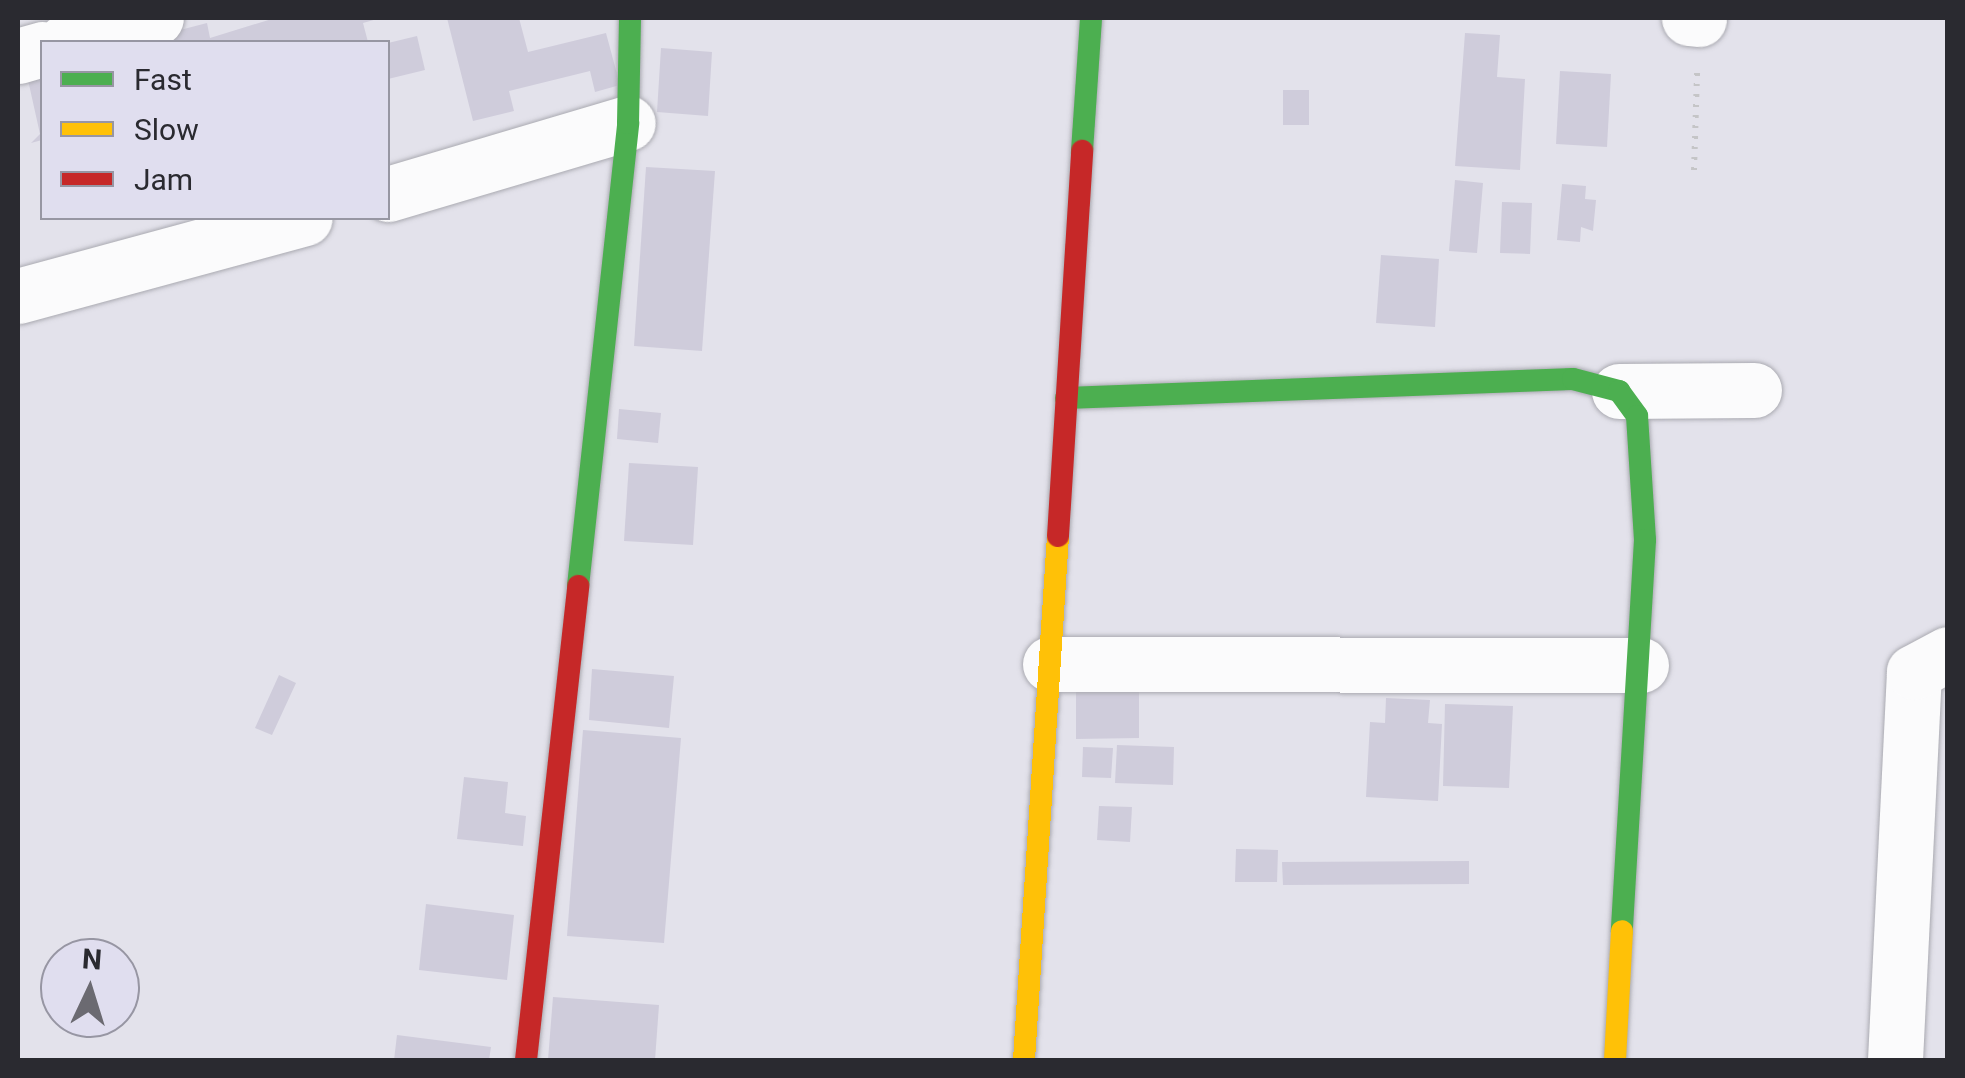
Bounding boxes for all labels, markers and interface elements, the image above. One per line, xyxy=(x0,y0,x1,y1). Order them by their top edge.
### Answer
legend xyxy=(40,40,390,220)
text: Fast xyxy=(134,62,192,97)
text: Slow xyxy=(134,112,199,147)
text: Jam xyxy=(134,162,193,197)
north arrow xyxy=(40,938,140,1038)
text: N xyxy=(81,942,103,977)

